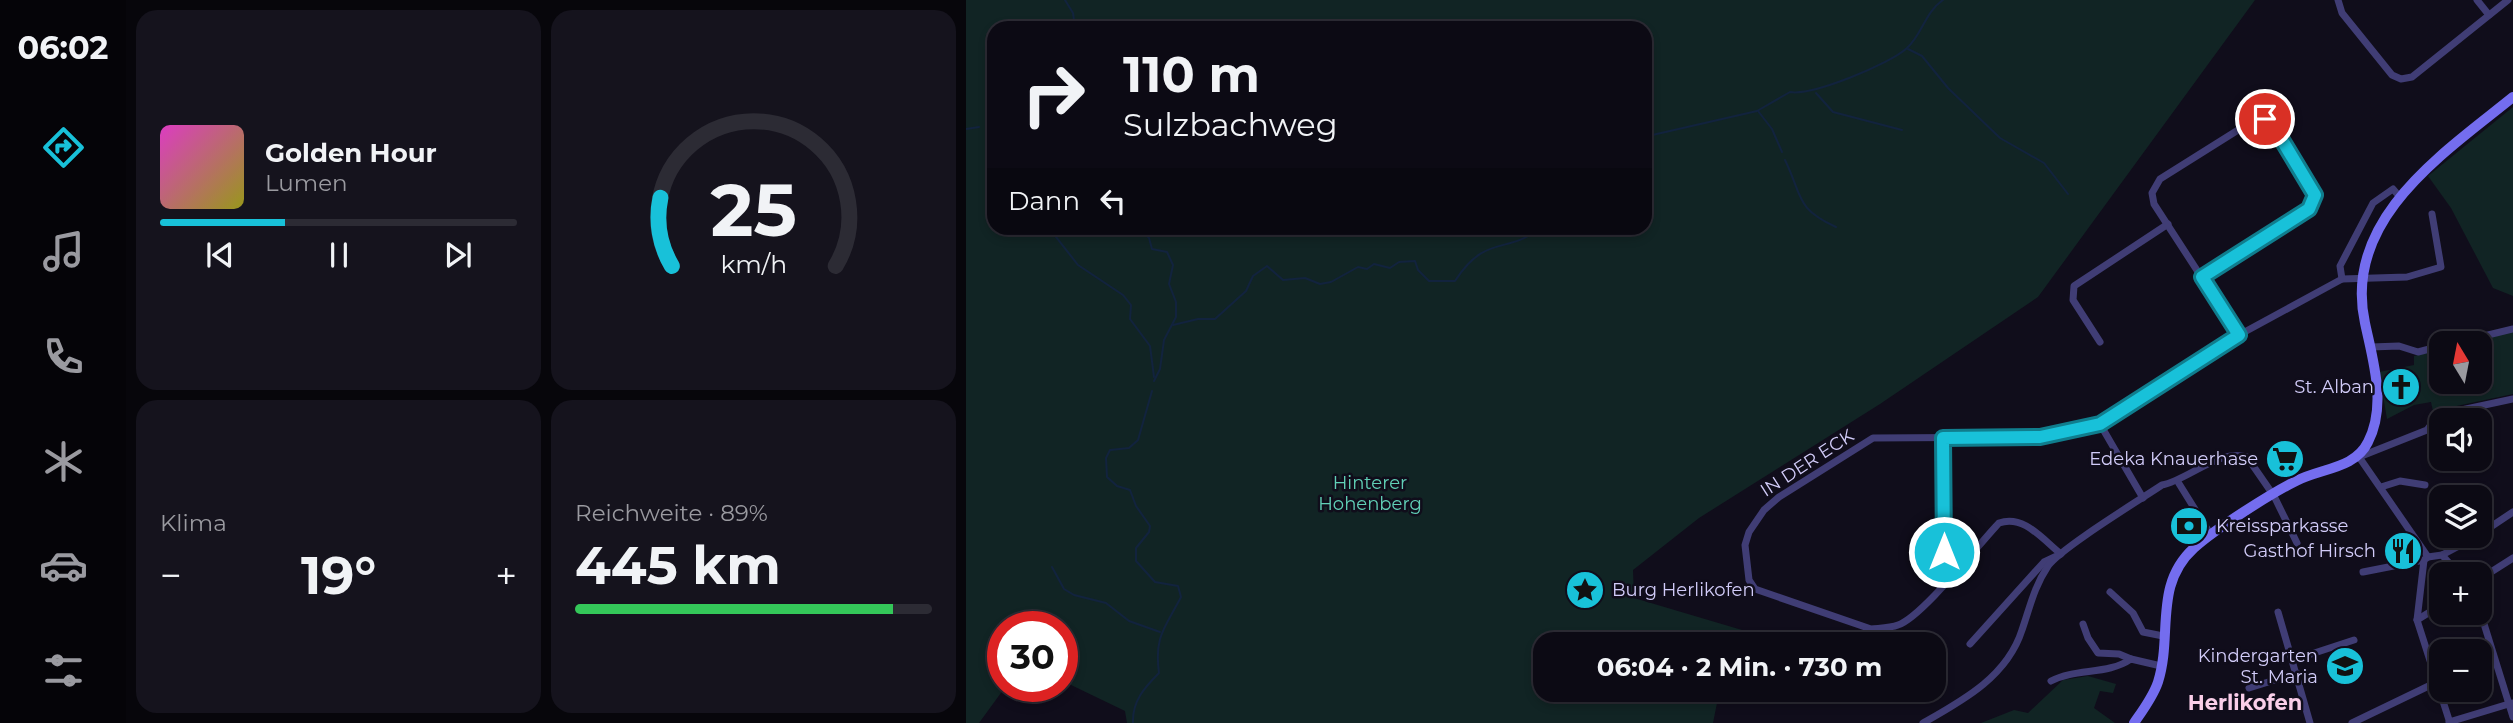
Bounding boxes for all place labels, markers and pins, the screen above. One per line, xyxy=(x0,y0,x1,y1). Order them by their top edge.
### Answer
pin xyxy=(2235,89,2295,149)
church icon: St. Alban xyxy=(2380,366,2422,408)
place label: St. Alban xyxy=(2294,376,2374,398)
supermarket icon: Edeka Knauerhase xyxy=(2264,438,2306,480)
place label: Edeka Knauerhase xyxy=(2089,448,2258,470)
bank icon: Kreissparkasse xyxy=(2168,505,2210,547)
place label: Kreissparkasse xyxy=(2216,515,2349,537)
restaurant icon: Gasthof Hirsch xyxy=(2382,530,2424,572)
place label: Gasthof Hirsch xyxy=(2244,540,2376,562)
place icon: Burg Herlikofen xyxy=(1564,569,1606,611)
place label: Burg Herlikofen xyxy=(1612,579,1755,601)
place label: Kindergarten St. Maria xyxy=(2198,645,2318,688)
school or university icon: Kindergarten St. Maria xyxy=(2324,645,2366,687)

